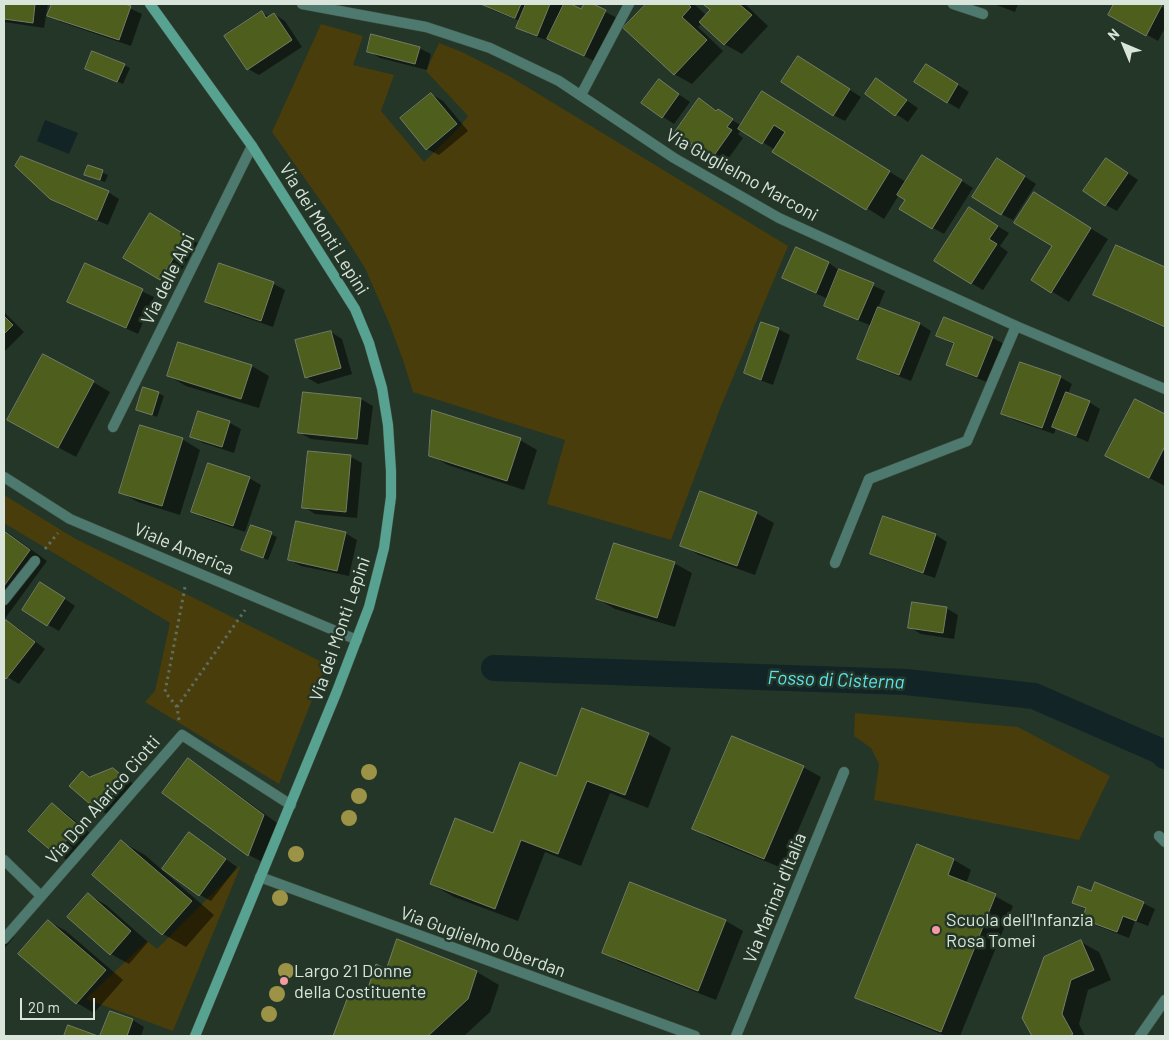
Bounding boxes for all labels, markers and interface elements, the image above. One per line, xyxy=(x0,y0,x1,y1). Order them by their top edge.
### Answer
north arrow xyxy=(1099,20,1149,70)
text: N xyxy=(1104,25,1122,43)
street label: Via Guglielmo Marconi xyxy=(662,124,822,226)
street label: Via dei Monti Lepini xyxy=(275,159,373,299)
street label: Via delle Alpi xyxy=(137,230,199,328)
street label: Viale America xyxy=(131,518,237,580)
street label: Via dei Monti Lepini xyxy=(305,554,375,704)
water label: Fosso di Cisterna xyxy=(767,666,905,694)
street label: Via Don Alarico Ciotti xyxy=(41,731,165,869)
street label: Via Marinai d'Italia xyxy=(739,830,811,966)
street label: Via Guglielmo Oberdan xyxy=(397,902,569,982)
place label: Scuola dell'Infanzia Rosa Tomei xyxy=(946,909,1093,952)
marker: Scuola dell'Infanzia Rosa Tomei xyxy=(930,924,942,936)
place label: Largo 21 Donne della Costituente xyxy=(294,960,426,1002)
marker: Largo 21 Donne della Costituente xyxy=(278,975,290,987)
scale bar xyxy=(22,988,98,1020)
text: 20 m xyxy=(28,998,60,1016)

